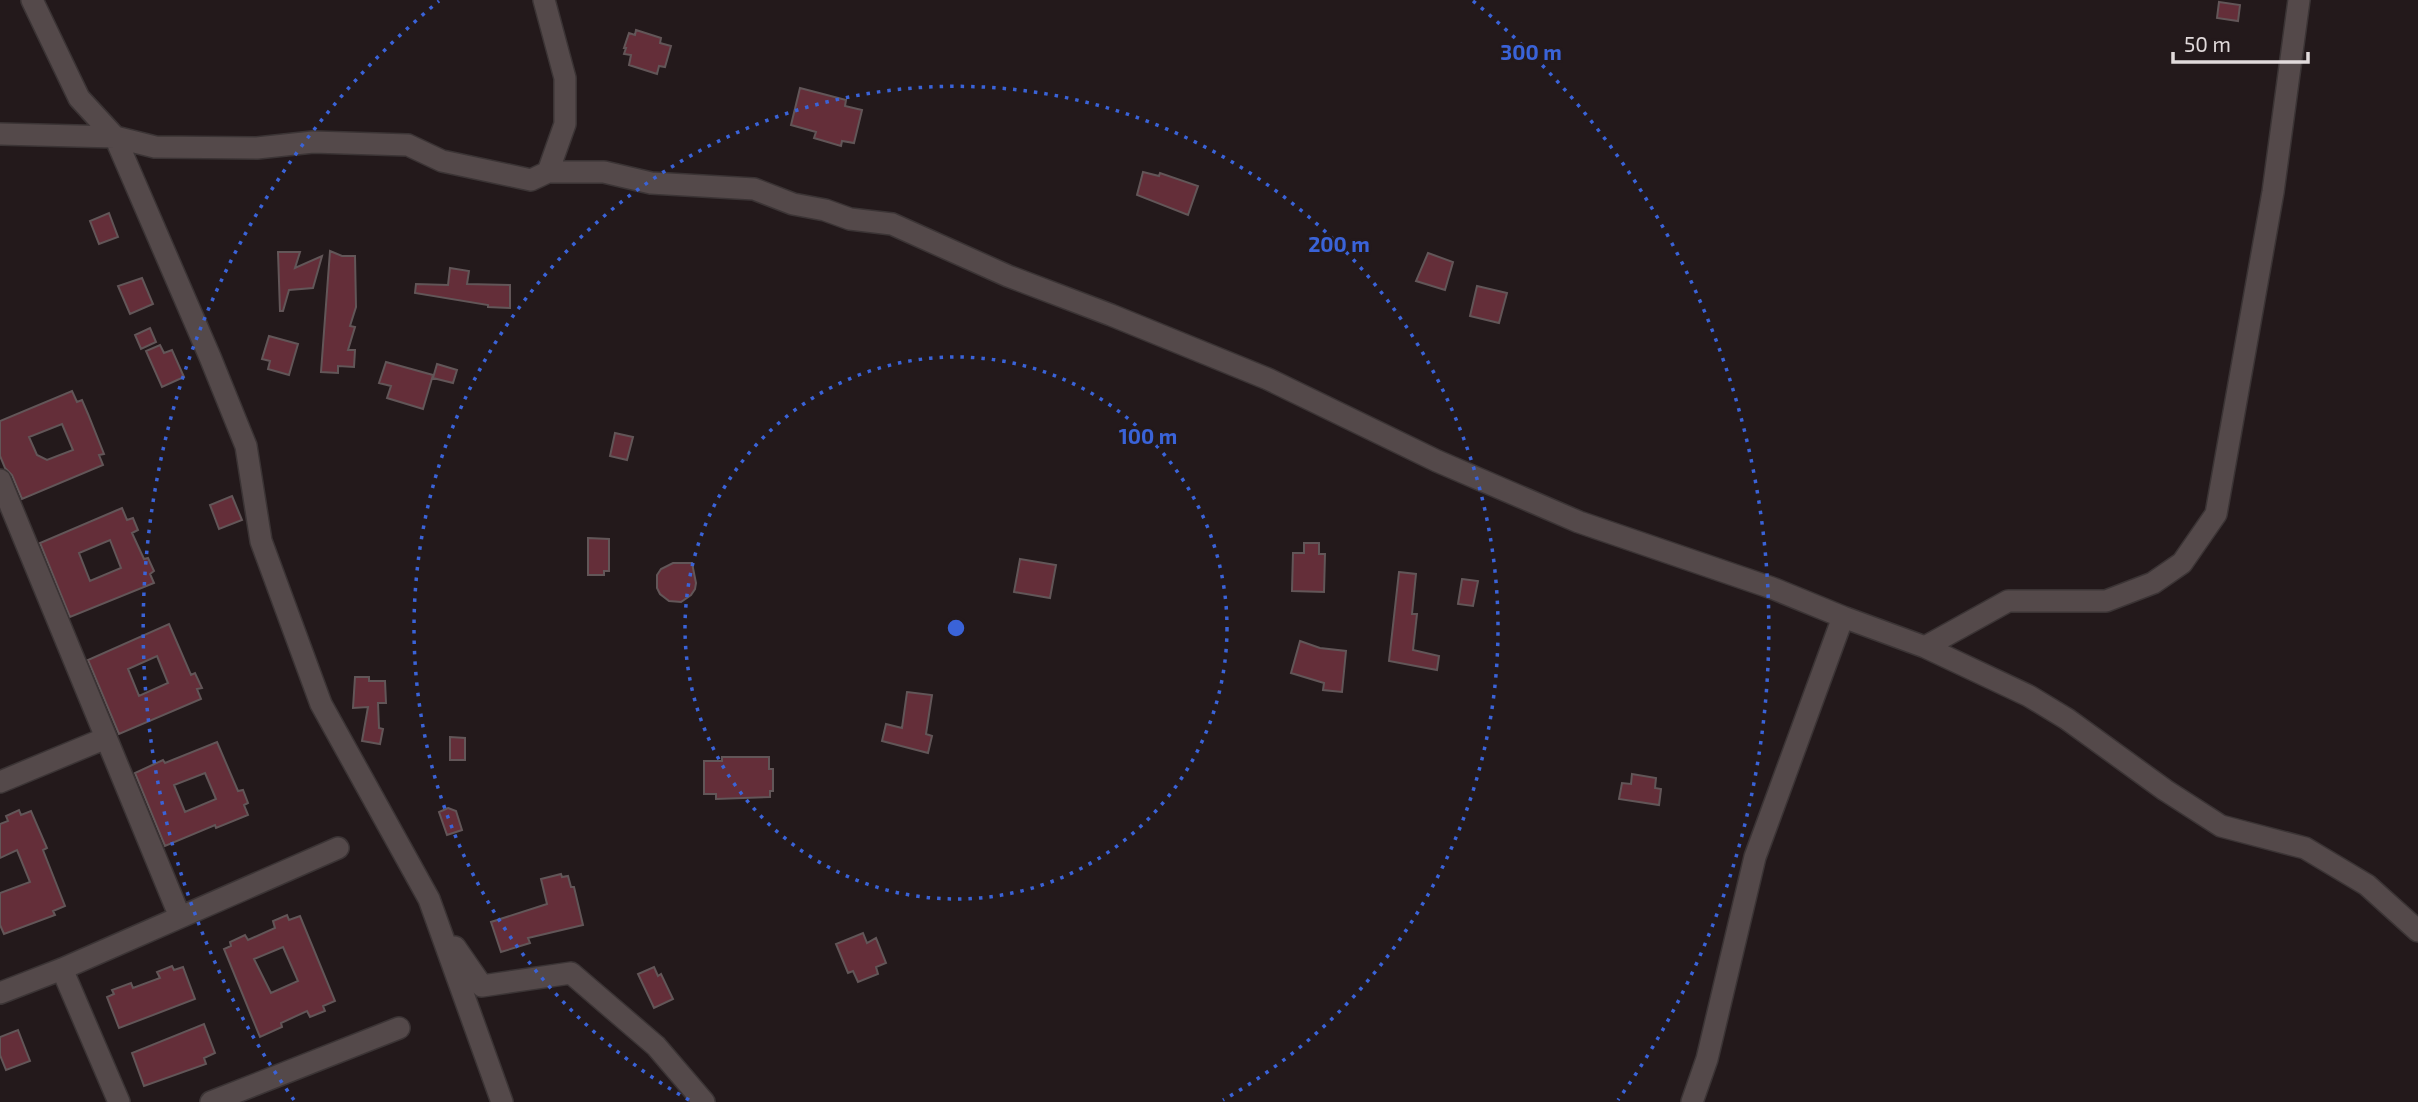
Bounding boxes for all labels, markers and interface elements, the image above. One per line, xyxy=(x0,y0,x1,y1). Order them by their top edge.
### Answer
scale bar xyxy=(2173,21,2308,65)
text: 50 m xyxy=(2184,31,2231,56)
text: 300 m xyxy=(1500,39,1562,64)
text: 200 m xyxy=(1308,231,1370,256)
text: 100 m xyxy=(1119,423,1177,448)
centre of rings xyxy=(944,616,968,640)

